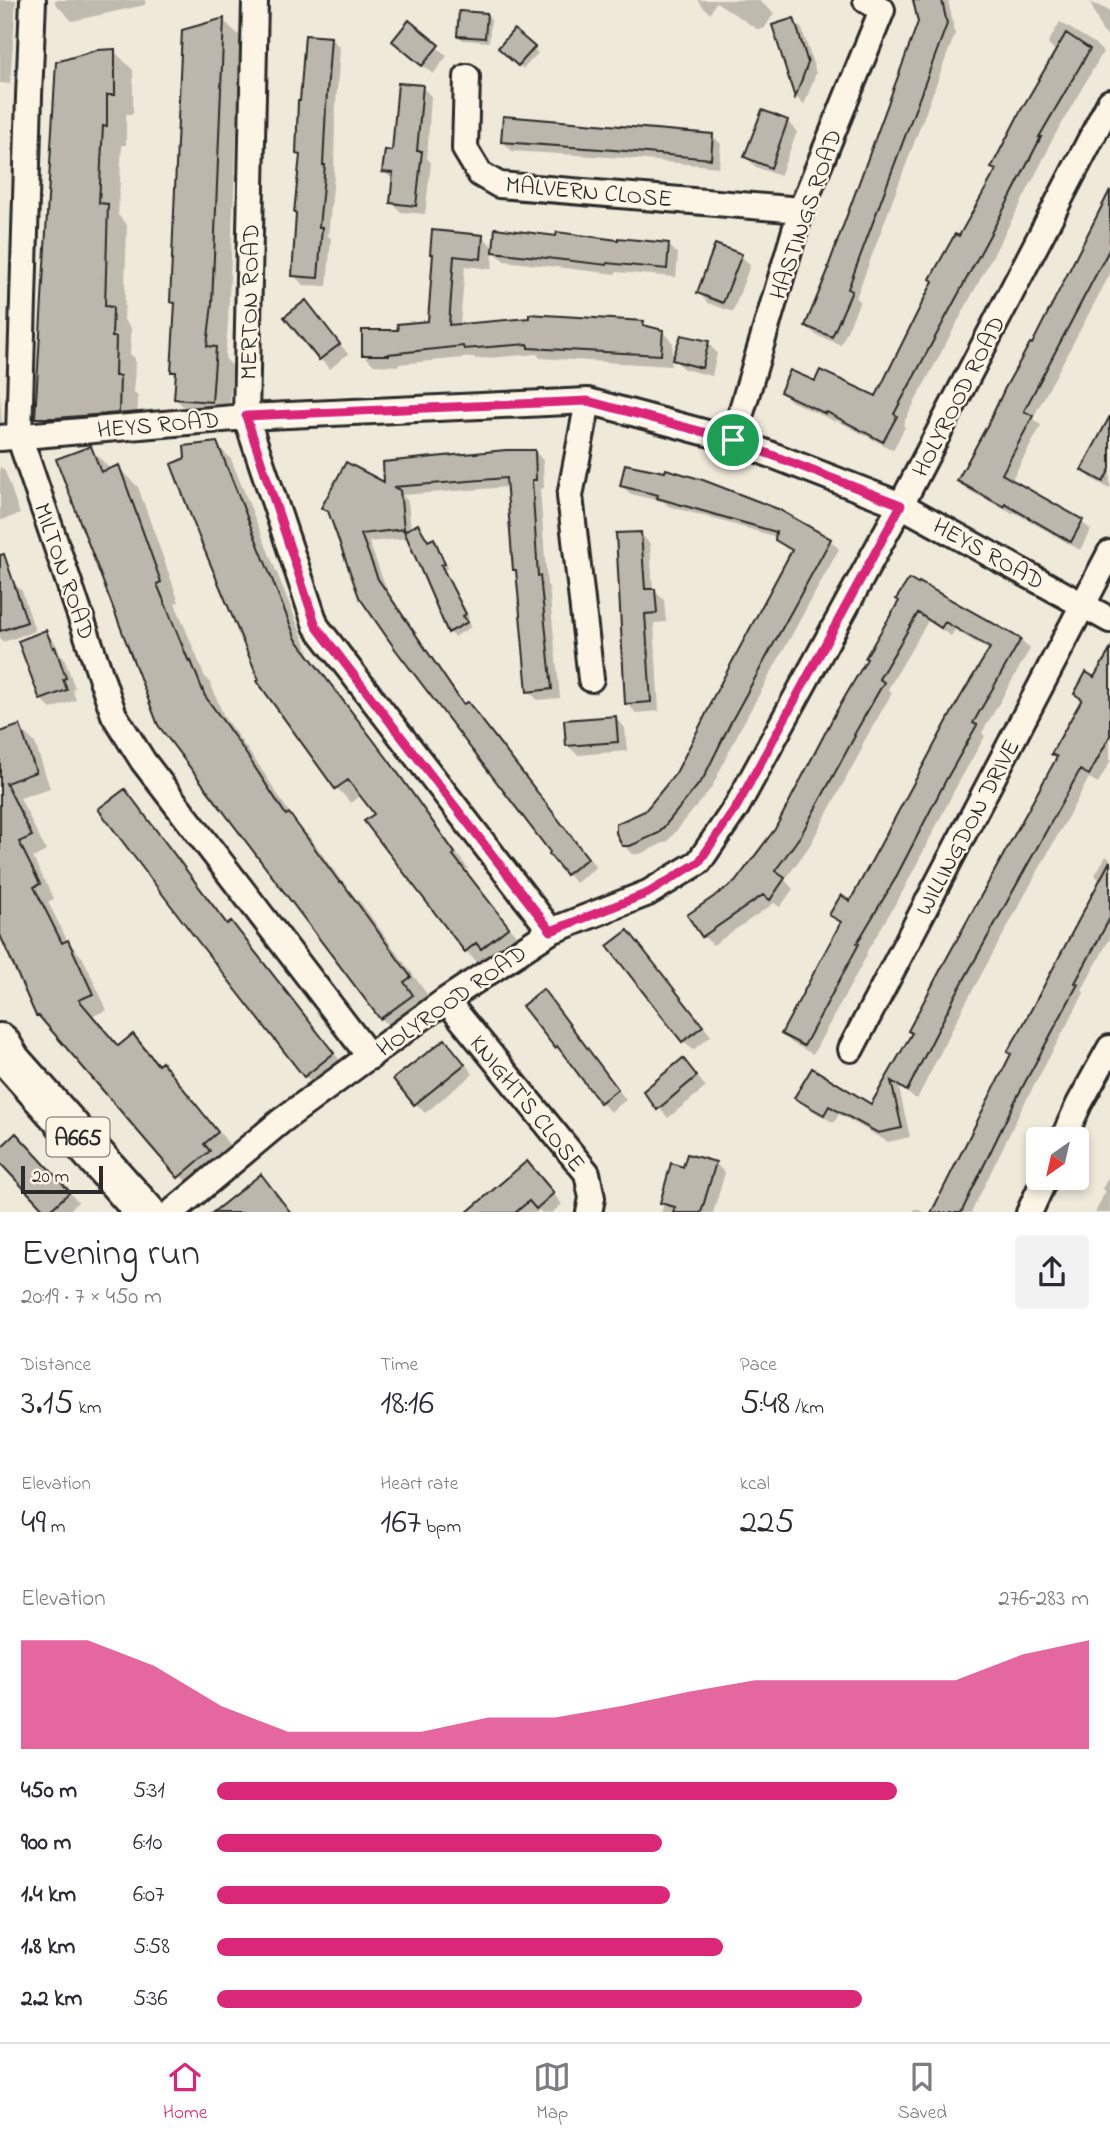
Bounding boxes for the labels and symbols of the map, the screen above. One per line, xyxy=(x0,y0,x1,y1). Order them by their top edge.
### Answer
street label: HASTINGS ROAD xyxy=(762,125,853,305)
street label: MALVERN CLOSE xyxy=(504,169,674,218)
street label: MERTON ROAD xyxy=(233,224,270,380)
street label: HOLYROOD ROAD xyxy=(905,311,1016,484)
street label: HEYS ROAD xyxy=(96,404,221,449)
pin xyxy=(703,410,763,470)
street label: MILTON ROAD xyxy=(23,499,102,645)
street label: HEYS ROAD xyxy=(926,510,1050,600)
street label: WILLINGDON DRIVE xyxy=(908,734,1031,923)
street label: HOLYROOD ROAD xyxy=(370,937,535,1067)
street label: KNIGHT'S CLOSE xyxy=(460,1028,592,1181)
road number: A665 xyxy=(46,1118,110,1156)
north arrow xyxy=(1026,1127,1088,1190)
scale bar xyxy=(21,1164,103,1195)

